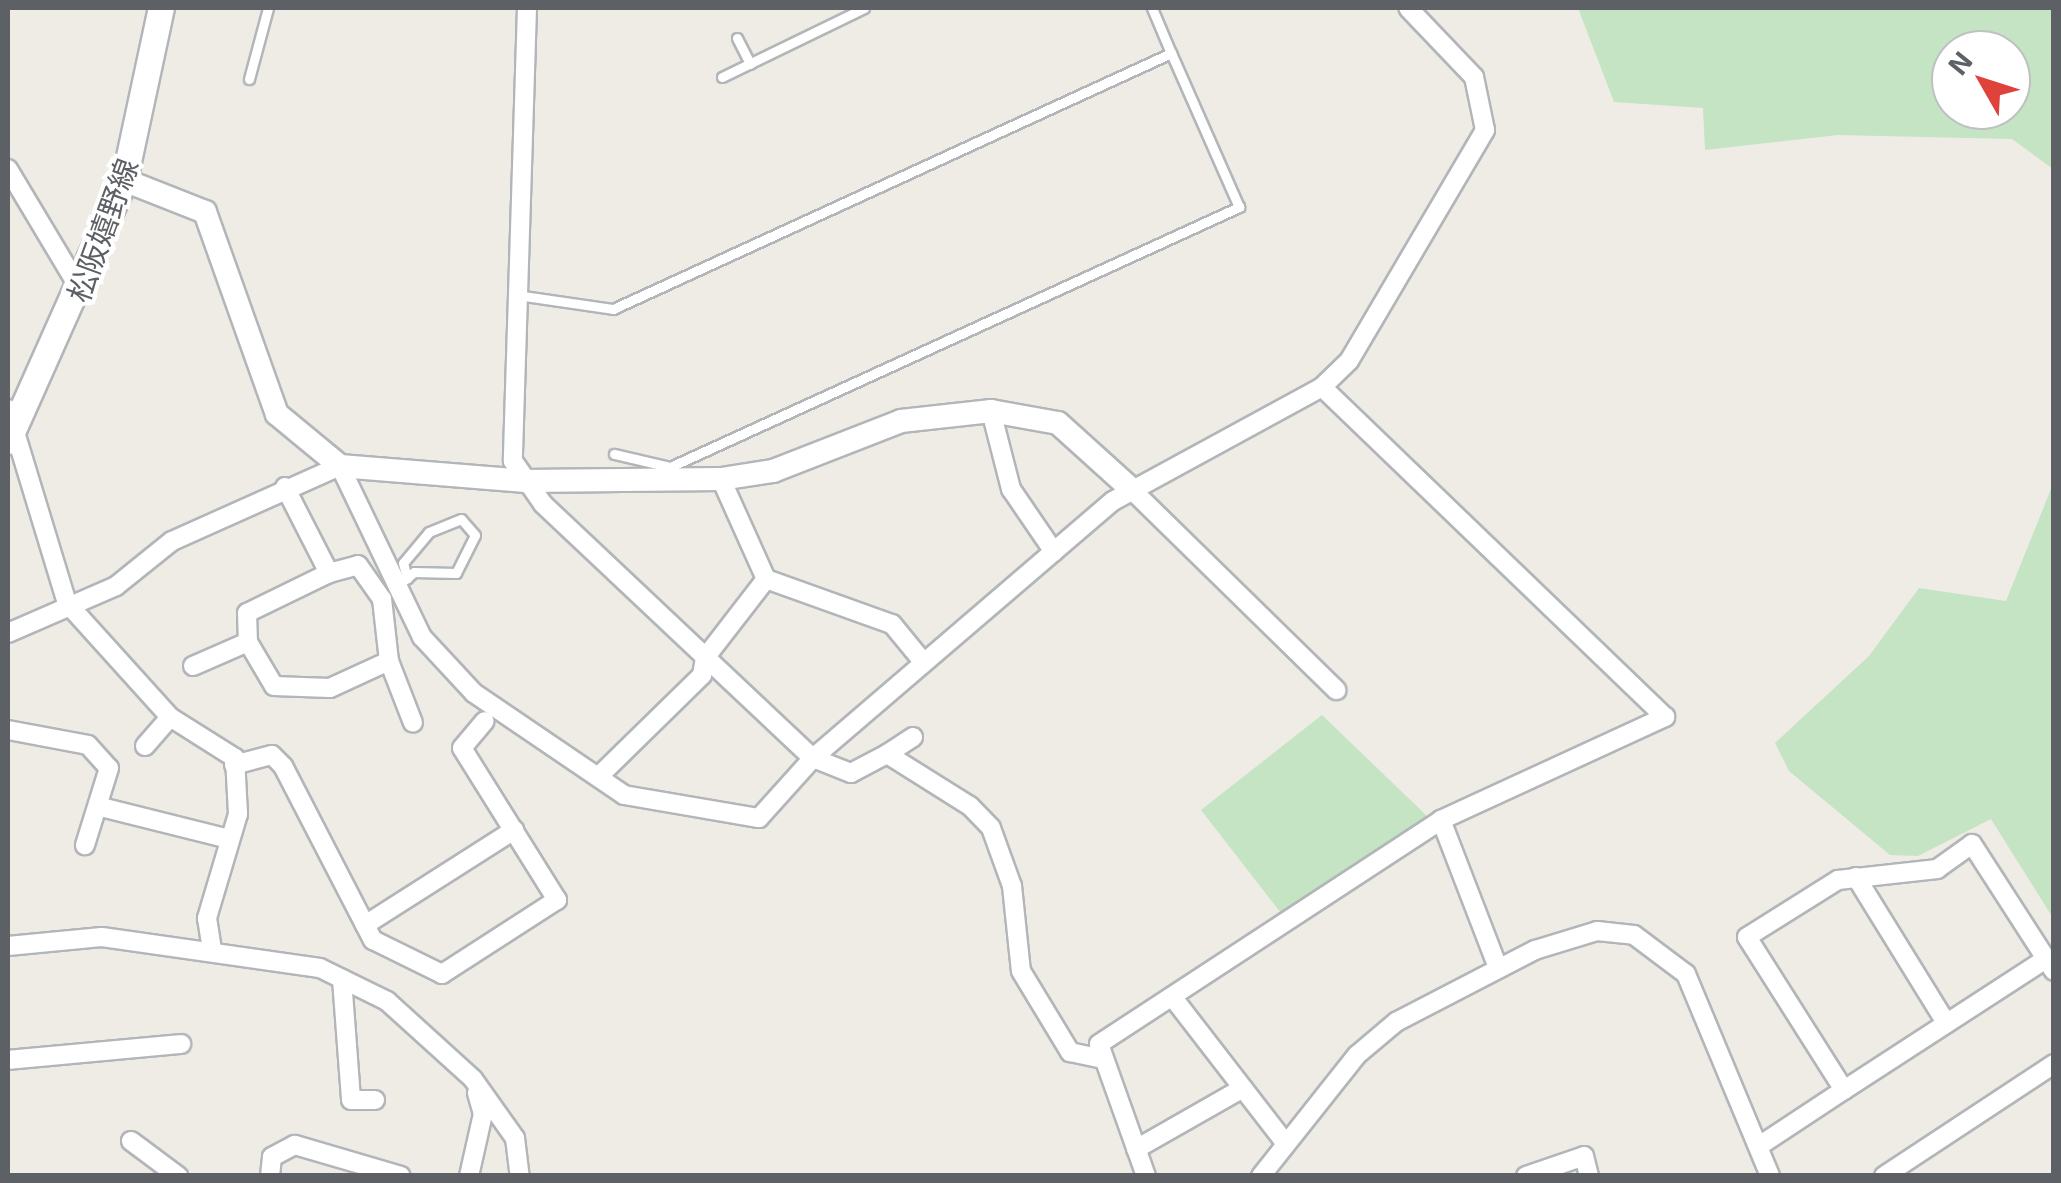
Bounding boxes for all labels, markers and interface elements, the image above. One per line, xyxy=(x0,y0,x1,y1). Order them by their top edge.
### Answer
north arrow xyxy=(1931,30,2031,130)
text: N xyxy=(1940,44,1979,81)
street label: 松阪嬉野線 xyxy=(59,153,145,307)

